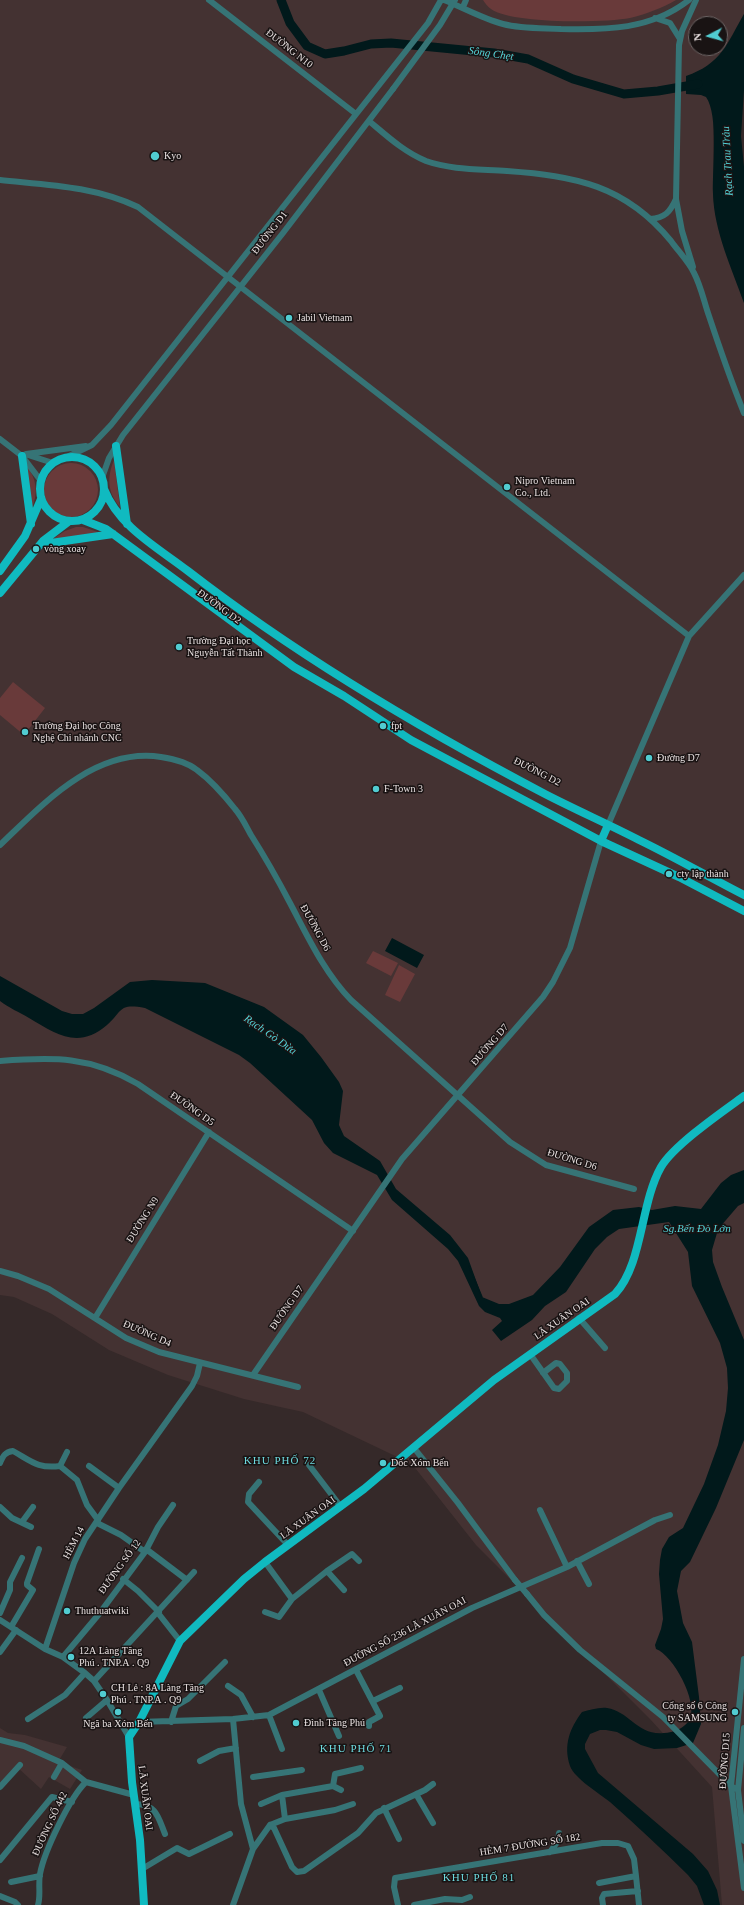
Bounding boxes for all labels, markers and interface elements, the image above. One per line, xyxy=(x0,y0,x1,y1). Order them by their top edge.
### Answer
north arrow xyxy=(688,16,728,56)
street label: ĐƯỜNG N10 xyxy=(263,27,315,71)
text: N xyxy=(691,33,703,42)
water label: Sông Chẹt xyxy=(468,44,514,64)
water label: Rạch Trau Trảu xyxy=(720,126,736,196)
marker: Kyo xyxy=(149,150,161,162)
place label: Kyo xyxy=(164,150,181,162)
street label: ĐƯỜNG D1 xyxy=(249,209,291,257)
place label: Jabil Vietnam xyxy=(297,312,352,324)
marker: Jabil Vietnam xyxy=(284,313,294,323)
place label: Nipro Vietnam Co., Ltd. xyxy=(515,475,575,498)
marker: Nipro Vietnam Co., Ltd. xyxy=(502,482,512,492)
place label: vòng xoay xyxy=(44,543,86,555)
marker: vòng xoay xyxy=(31,544,41,554)
street label: ĐƯỜNG D2 xyxy=(195,587,243,627)
place label: Trường Đại học Nguyễn Tất Thành xyxy=(187,635,263,658)
marker: Trường Đại học Nguyễn Tất Thành xyxy=(174,642,184,652)
place label: Trường Đại học Công Nghệ Chi nhánh CNC xyxy=(33,720,122,744)
place label: fpt xyxy=(391,720,402,732)
marker: fpt xyxy=(378,721,388,731)
marker: Trường Đại học Công Nghệ Chi nhánh CNC xyxy=(20,727,30,737)
place label: Đường D7 xyxy=(657,752,700,764)
marker: Đường D7 xyxy=(644,753,654,763)
street label: ĐƯỜNG D2 xyxy=(511,755,563,789)
place label: F-Town 3 xyxy=(384,783,423,795)
marker: F-Town 3 xyxy=(371,784,381,794)
place label: cty lập thành xyxy=(677,868,729,880)
marker: cty lập thành xyxy=(664,869,674,879)
street label: ĐƯỜNG D6 xyxy=(297,903,333,953)
water label: Rạch Gò Dừa xyxy=(241,1012,299,1058)
street label: ĐƯỜNG D7 xyxy=(469,1022,511,1068)
street label: ĐƯỜNG D5 xyxy=(168,1089,216,1129)
street label: ĐƯỜNG D6 xyxy=(546,1147,598,1173)
street label: ĐƯỜNG N9 xyxy=(124,1195,162,1245)
water label: Sg.Bến Đò Lớn xyxy=(663,1222,731,1236)
street label: ĐƯỜNG D7 xyxy=(267,1284,307,1332)
street label: LÃ XUÂN OAI xyxy=(532,1295,592,1343)
street label: ĐƯỜNG D4 xyxy=(121,1318,173,1350)
district label: KHU PHỐ 72 xyxy=(244,1454,316,1468)
place label: Dốc Xóm Bến xyxy=(391,1457,449,1469)
marker: Dốc Xóm Bến xyxy=(378,1458,388,1468)
street label: LÃ XUÂN OAI xyxy=(278,1494,338,1542)
street label: HẺM 14 xyxy=(61,1525,87,1561)
street label: ĐƯỜNG SỐ 12 xyxy=(96,1537,144,1597)
street label: ĐƯỜNG SỐ 236 LÃ XUÂN OAI xyxy=(342,1595,468,1669)
place label: Thuthuatwiki xyxy=(75,1605,129,1617)
marker: Thuthuatwiki xyxy=(62,1606,72,1616)
place label: 12A Làng Tăng Phú . TNP.A . Q9 xyxy=(79,1645,149,1668)
marker: 12A Làng Tăng Phú . TNP.A . Q9 xyxy=(66,1652,76,1662)
place label: CH Lẻ : 8A Làng Tăng Phú . TNP.A . Q9 xyxy=(111,1682,204,1706)
marker: CH Lẻ : 8A Làng Tăng Phú . TNP.A . Q9 xyxy=(98,1689,108,1699)
place label: Cổng số 6 Công ty SAMSUNG xyxy=(662,1700,727,1724)
marker: Ngã ba Xóm Bến xyxy=(113,1707,123,1717)
marker: Cổng số 6 Công ty SAMSUNG xyxy=(730,1707,740,1717)
place label: Đình Tăng Phú xyxy=(304,1717,365,1729)
place label: Ngã ba Xóm Bến xyxy=(83,1718,153,1730)
marker: Đình Tăng Phú xyxy=(291,1718,301,1728)
street label: ĐƯỜNG D15 xyxy=(717,1732,733,1790)
district label: KHU PHỐ 71 xyxy=(320,1742,392,1756)
street label: LÃ XUÂN OAI xyxy=(135,1765,155,1831)
street label: ĐƯỜNG SỐ 442 xyxy=(30,1790,70,1858)
street label: HẺM 7 ĐƯỜNG SỐ 182 xyxy=(479,1831,581,1859)
district label: KHU PHỐ 81 xyxy=(443,1871,515,1885)

